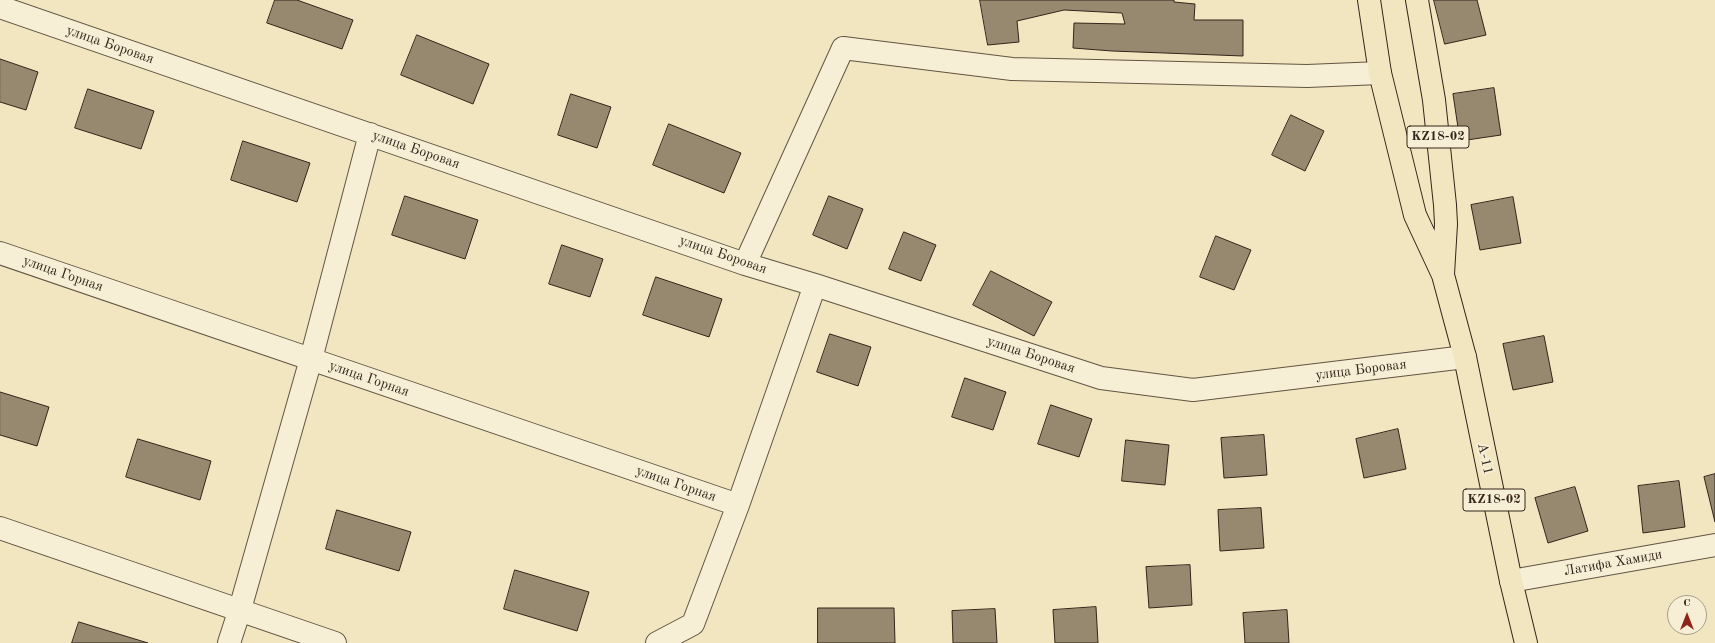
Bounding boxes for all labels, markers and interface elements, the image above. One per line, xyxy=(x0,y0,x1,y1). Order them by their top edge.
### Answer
street label: улица Боровая xyxy=(64,22,156,68)
road number: KZ18-02 xyxy=(1407,126,1469,148)
street label: улица Боровая xyxy=(370,127,462,173)
street label: улица Боровая xyxy=(677,232,769,278)
street label: улица Горная xyxy=(21,252,105,296)
street label: улица Боровая xyxy=(985,333,1077,377)
street label: улица Боровая xyxy=(1314,356,1408,384)
street label: улица Горная xyxy=(327,357,411,401)
street label: А-11 xyxy=(1473,442,1497,476)
street label: улица Горная xyxy=(634,462,718,506)
road number: KZ18-02 xyxy=(1463,489,1525,511)
street label: Латифа Хамиди xyxy=(1563,546,1663,580)
north arrow xyxy=(1667,595,1707,635)
text: С xyxy=(1683,598,1691,609)

